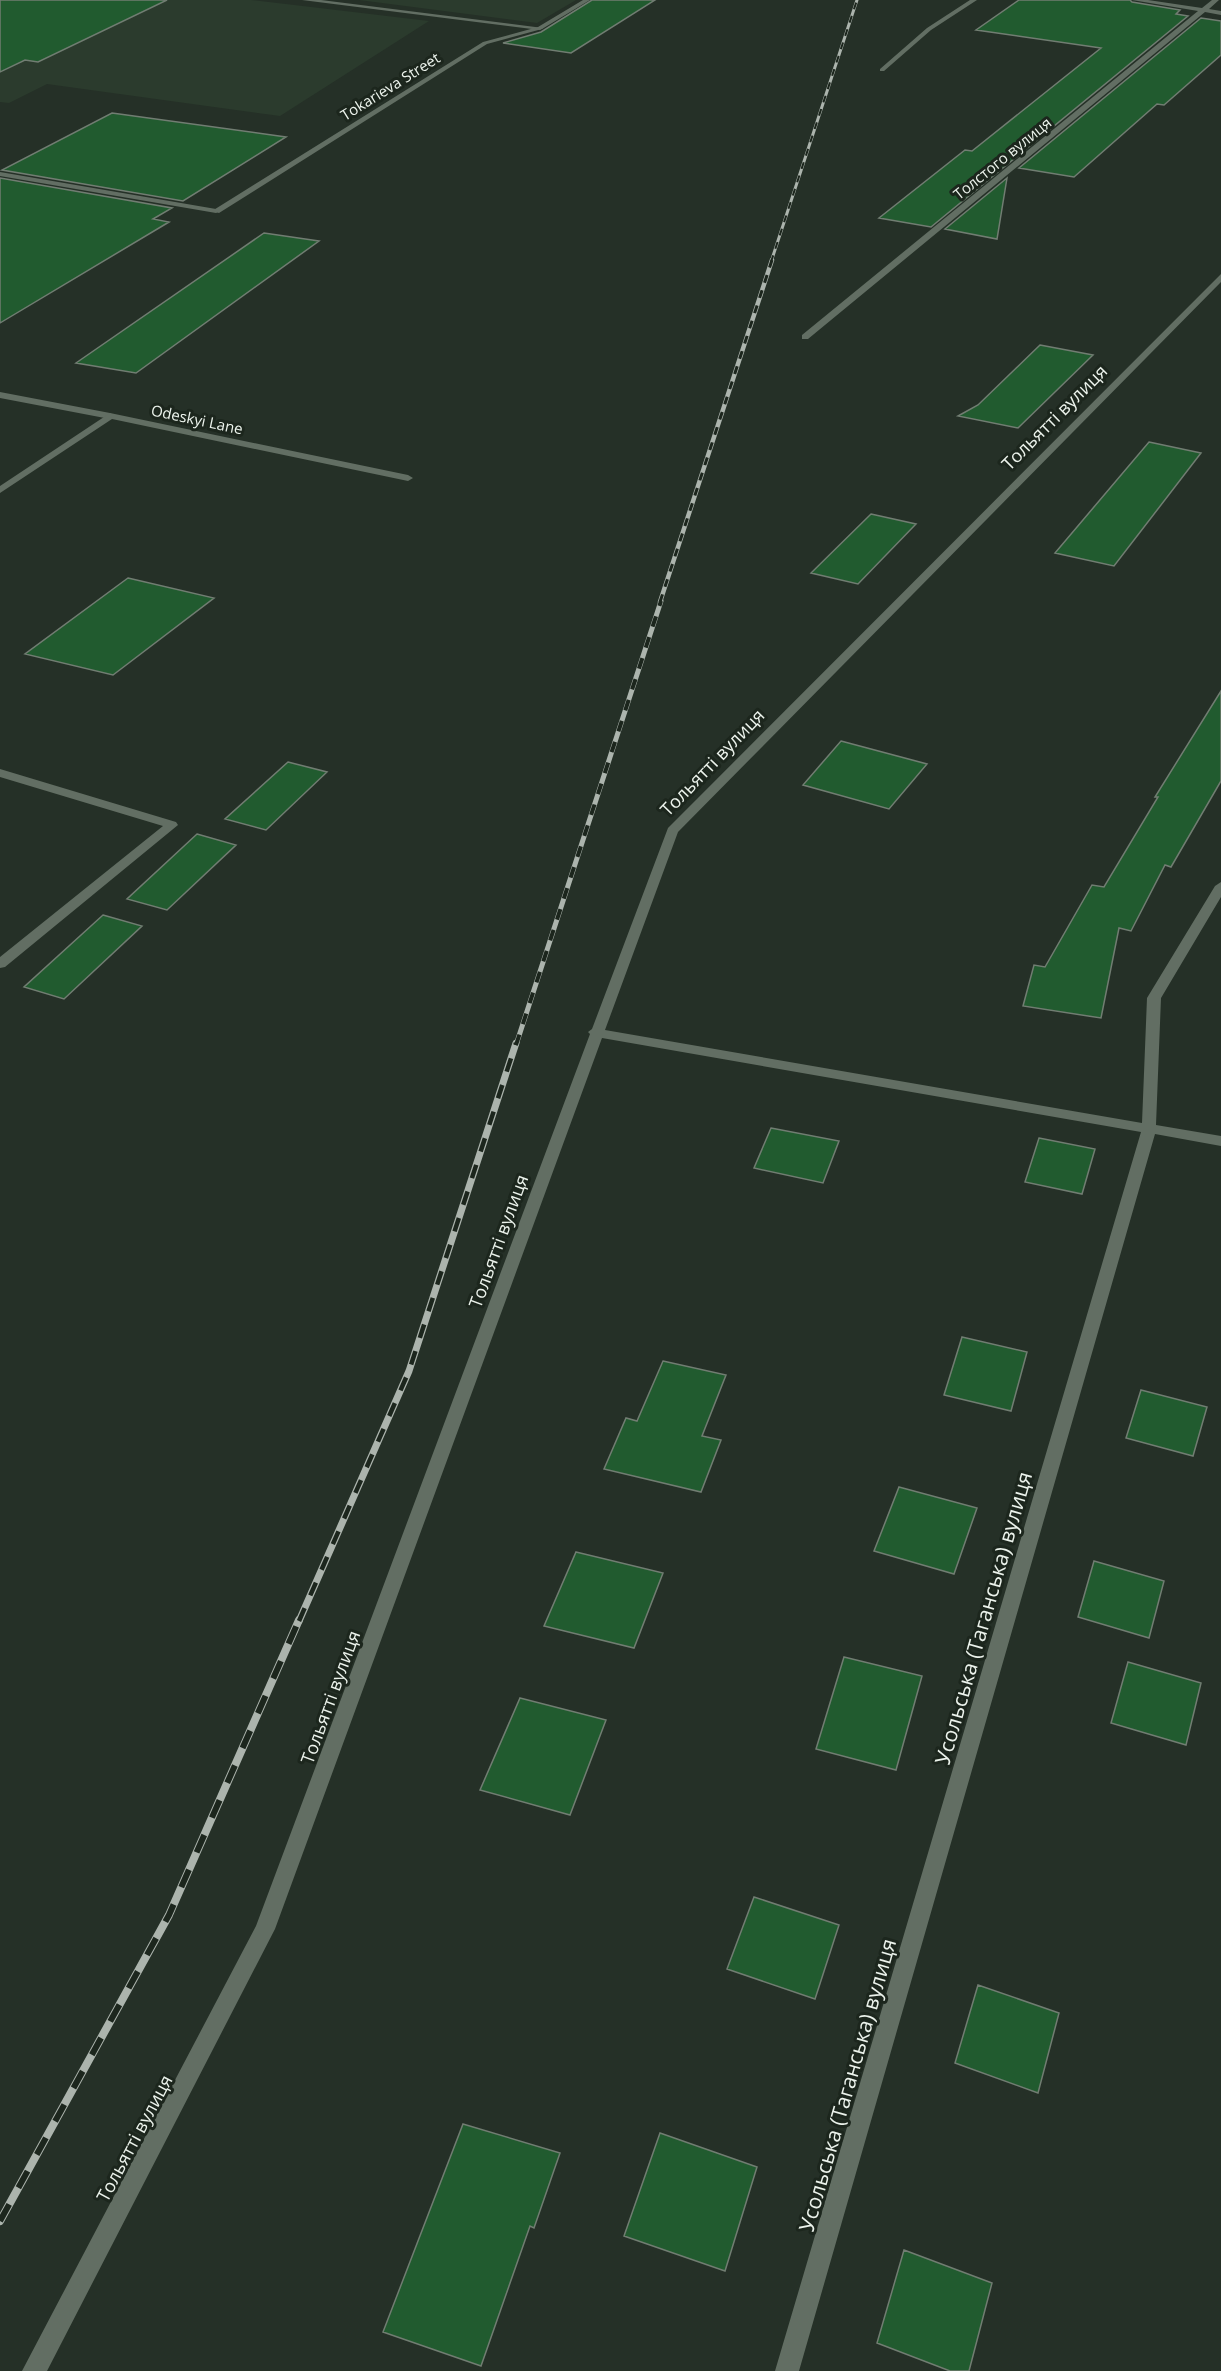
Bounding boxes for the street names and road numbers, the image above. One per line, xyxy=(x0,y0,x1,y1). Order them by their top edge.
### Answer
street label: Tokarieva Street xyxy=(337,47,443,125)
street label: Толстого вулиця xyxy=(949,112,1055,204)
street label: Тольятті вулиця xyxy=(996,359,1112,475)
street label: Odeskyi Lane xyxy=(149,400,245,438)
street label: Тольятті вулиця xyxy=(655,703,769,821)
street label: Тольятті вулиця xyxy=(463,1171,533,1311)
street label: Усольська (Таганська) вулиця xyxy=(928,1468,1038,1768)
street label: Тольятті вулиця xyxy=(295,1627,365,1767)
street label: Усольська (Таганська) вулиця xyxy=(792,1935,902,2235)
street label: Тольятті вулиця xyxy=(91,2071,177,2205)

